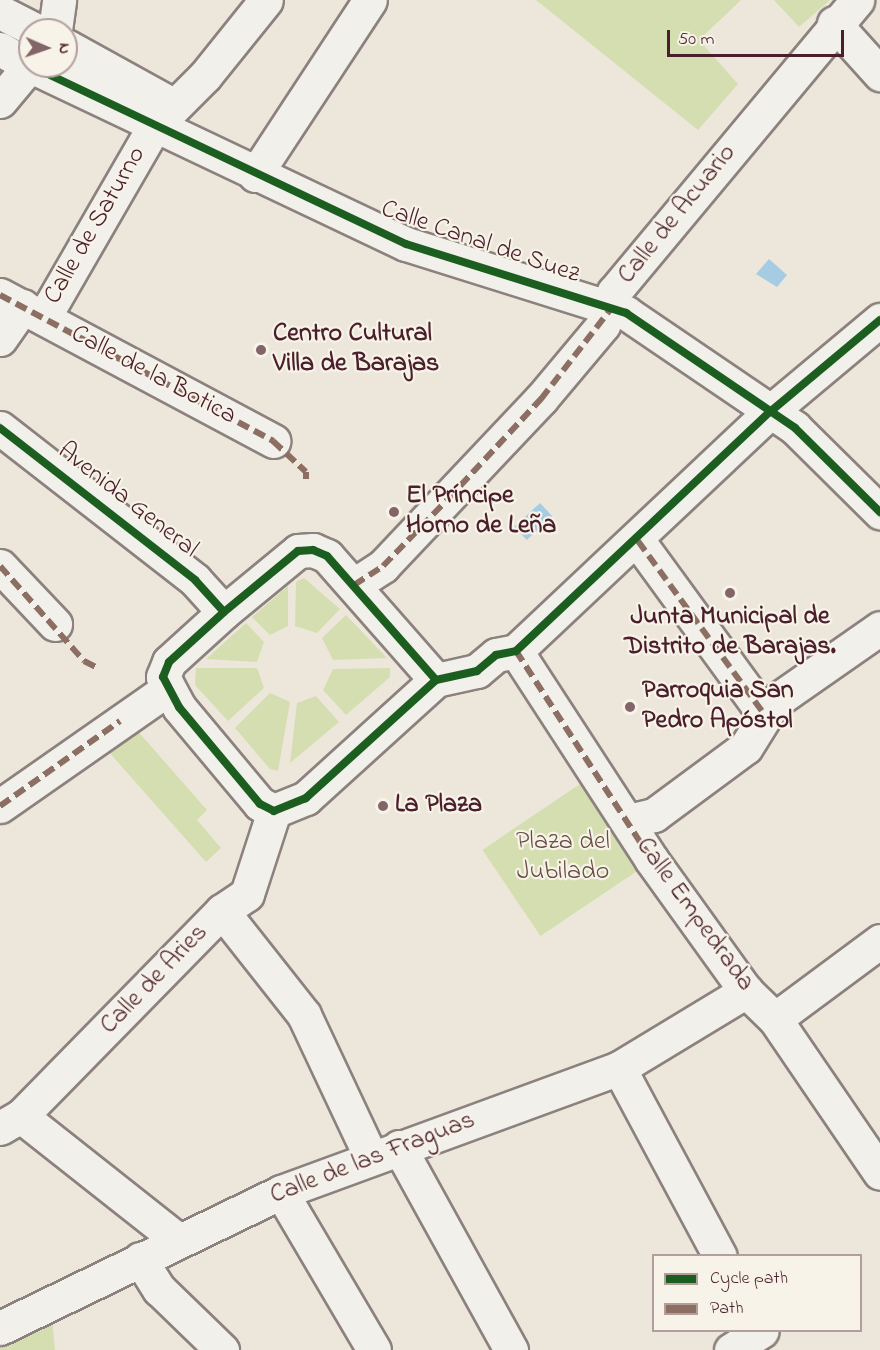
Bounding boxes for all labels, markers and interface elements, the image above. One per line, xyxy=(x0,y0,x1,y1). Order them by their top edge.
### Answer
north arrow xyxy=(18,18,78,78)
scale bar xyxy=(670,18,847,56)
text: 50 m xyxy=(678,27,715,53)
text: N xyxy=(52,43,76,54)
street label: Calle de Acuario xyxy=(612,139,744,291)
street label: Calle de Saturno xyxy=(38,142,154,310)
street label: Calle Canal de Suez xyxy=(377,194,583,292)
street label: Calle de la Botica xyxy=(65,319,241,433)
place label: Centro Cultural Villa de Barajas xyxy=(273,319,439,380)
marker: Centro Cultural Villa de Barajas xyxy=(254,343,268,357)
street label: Avenida General xyxy=(50,436,204,566)
place label: El Príncipe Horno de Leña xyxy=(406,481,556,542)
marker: El Príncipe Horno de Leña xyxy=(387,505,401,519)
marker: Junta Municipal de Distrito de Barajas. xyxy=(723,586,737,600)
place label: Junta Municipal de Distrito de Barajas. xyxy=(624,602,836,664)
place label: Parroquia San Pedro Apóstol xyxy=(642,676,794,738)
marker: Parroquia San Pedro Apóstol xyxy=(623,700,637,714)
place label: La Plaza xyxy=(395,790,482,822)
marker: La Plaza xyxy=(376,799,390,813)
park label: Plaza del Jubilado xyxy=(516,827,610,888)
street label: Calle Empedrada xyxy=(628,832,760,998)
street label: Calle de Aries xyxy=(95,918,215,1042)
street label: Calle de las Fraguas xyxy=(266,1106,480,1212)
legend xyxy=(652,1254,862,1332)
text: Cycle path xyxy=(710,1266,788,1292)
text: Path xyxy=(710,1296,744,1322)

